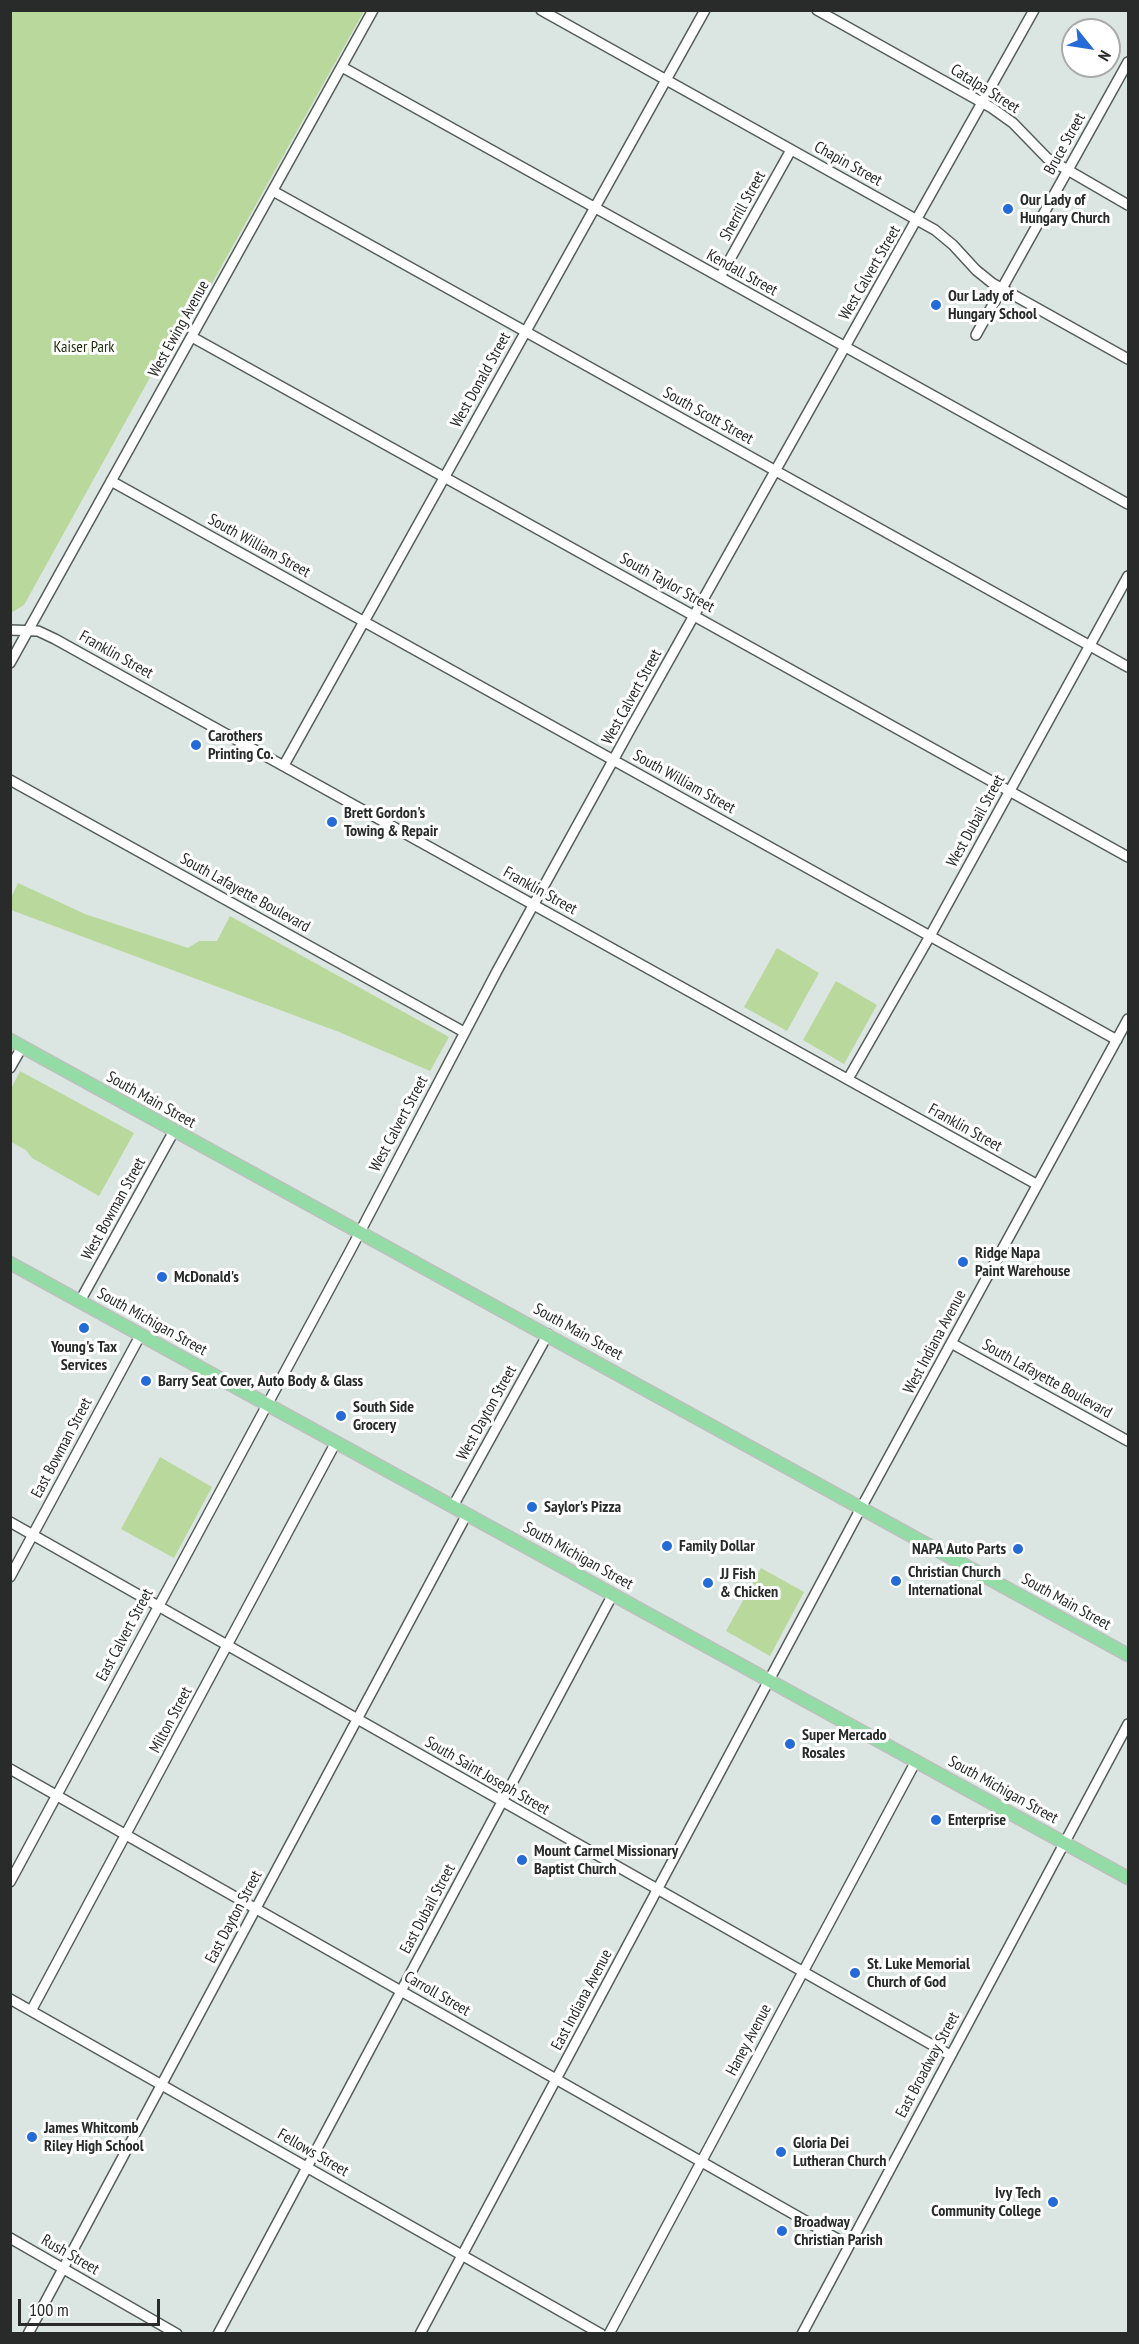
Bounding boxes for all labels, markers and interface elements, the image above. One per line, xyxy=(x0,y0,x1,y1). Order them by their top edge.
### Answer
north arrow xyxy=(1061,18,1121,78)
text: N xyxy=(1094,47,1116,65)
street label: Catalpa Street xyxy=(947,60,1023,118)
street label: Bruce Street xyxy=(1040,110,1090,178)
street label: Chapin Street xyxy=(811,137,885,191)
street label: Sherrill Street xyxy=(716,168,770,244)
place label: Our Lady of Hungary Church xyxy=(1020,190,1110,228)
marker: Our Lady of Hungary Church xyxy=(1001,202,1015,216)
street label: West Calvert Street xyxy=(835,222,905,324)
street label: Kendall Street xyxy=(703,246,781,300)
street label: West Ewing Avenue xyxy=(145,277,213,381)
place label: Our Lady of Hungary School xyxy=(948,286,1037,324)
marker: Our Lady of Hungary School xyxy=(929,298,943,312)
street label: West Donald Street xyxy=(447,329,515,431)
park label: Kaiser Park xyxy=(54,337,114,357)
street label: South Scott Street xyxy=(660,383,756,449)
street label: South William Street xyxy=(204,510,314,582)
street label: South Taylor Street xyxy=(616,549,718,617)
street label: Franklin Street xyxy=(76,627,156,683)
street label: West Calvert Street xyxy=(598,646,666,748)
place label: Carothers Printing Co. xyxy=(208,726,274,764)
marker: Carothers Printing Co. xyxy=(189,738,203,752)
street label: South William Street xyxy=(629,746,739,818)
street label: West Dubail Street xyxy=(943,772,1009,870)
place label: Brett Gordon's Towing & Repair xyxy=(344,803,438,841)
marker: Brett Gordon's Towing & Repair xyxy=(325,815,339,829)
street label: South Lafayette Boulevard xyxy=(177,849,313,937)
street label: Franklin Street xyxy=(500,863,580,919)
street label: South Main Street xyxy=(103,1068,199,1132)
street label: West Calvert Street xyxy=(366,1073,432,1175)
street label: Franklin Street xyxy=(925,1100,1005,1156)
street label: West Bowman Street xyxy=(78,1154,150,1264)
place label: Ridge Napa Paint Warehouse xyxy=(975,1243,1070,1281)
marker: Ridge Napa Paint Warehouse xyxy=(956,1255,970,1269)
place label: McDonald's xyxy=(174,1267,239,1287)
marker: McDonald's xyxy=(155,1270,169,1284)
street label: South Michigan Street xyxy=(94,1284,210,1360)
street label: West Indiana Avenue xyxy=(900,1287,970,1397)
street label: South Main Street xyxy=(530,1300,626,1364)
marker: Young's Tax Services xyxy=(77,1321,91,1335)
street label: South Lafayette Boulevard xyxy=(979,1335,1115,1423)
place label: Young's Tax Services xyxy=(51,1337,117,1375)
street label: West Dayton Street xyxy=(453,1362,521,1464)
place label: Barry Seat Cover, Auto Body & Glass xyxy=(158,1371,363,1391)
marker: Barry Seat Cover, Auto Body & Glass xyxy=(139,1374,153,1388)
street label: East Bowman Street xyxy=(28,1395,96,1501)
place label: South Side Grocery xyxy=(353,1397,414,1435)
marker: South Side Grocery xyxy=(334,1409,348,1423)
place label: Saylor's Pizza xyxy=(544,1497,621,1517)
marker: Saylor's Pizza xyxy=(525,1500,539,1514)
street label: South Michigan Street xyxy=(520,1518,636,1594)
place label: Family Dollar xyxy=(679,1536,755,1556)
marker: Family Dollar xyxy=(660,1539,674,1553)
place label: NAPA Auto Parts xyxy=(912,1539,1006,1559)
marker: NAPA Auto Parts xyxy=(1011,1542,1025,1556)
place label: Christian Church International xyxy=(908,1562,1001,1600)
place label: JJ Fish & Chicken xyxy=(720,1564,778,1602)
street label: South Main Street xyxy=(1018,1570,1114,1634)
marker: Christian Church International xyxy=(889,1574,903,1588)
marker: JJ Fish & Chicken xyxy=(701,1576,715,1590)
street label: East Calvert Street xyxy=(93,1585,157,1685)
street label: Milton Street xyxy=(146,1684,196,1756)
place label: Super Mercado Rosales xyxy=(802,1725,887,1763)
street label: South Saint Joseph Street xyxy=(421,1733,553,1819)
marker: Super Mercado Rosales xyxy=(783,1737,797,1751)
street label: South Michigan Street xyxy=(945,1752,1061,1828)
place label: Enterprise xyxy=(948,1810,1006,1830)
marker: Enterprise xyxy=(929,1813,943,1827)
place label: Mount Carmel Missionary Baptist Church xyxy=(534,1841,678,1879)
marker: Mount Carmel Missionary Baptist Church xyxy=(515,1853,529,1867)
street label: East Dubail Street xyxy=(396,1861,460,1957)
street label: East Dayton Street xyxy=(202,1867,266,1967)
street label: East Indiana Avenue xyxy=(547,1946,617,2054)
place label: St. Luke Memorial Church of God xyxy=(867,1954,970,1992)
marker: St. Luke Memorial Church of God xyxy=(848,1966,862,1980)
street label: Carroll Street xyxy=(401,1967,473,2021)
street label: Haney Avenue xyxy=(722,2001,776,2079)
street label: East Broadway Street xyxy=(892,2009,964,2121)
place label: James Whitcomb Riley High School xyxy=(44,2118,144,2156)
street label: Fellows Street xyxy=(274,2125,352,2181)
marker: James Whitcomb Riley High School xyxy=(25,2130,39,2144)
place label: Gloria Dei Lutheran Church xyxy=(793,2133,886,2171)
marker: Gloria Dei Lutheran Church xyxy=(774,2145,788,2159)
place label: Ivy Tech Community College xyxy=(931,2183,1041,2221)
marker: Ivy Tech Community College xyxy=(1046,2195,1060,2209)
place label: Broadway Christian Parish xyxy=(794,2212,883,2250)
marker: Broadway Christian Parish xyxy=(775,2224,789,2238)
street label: Rush Street xyxy=(38,2231,102,2279)
scale bar xyxy=(21,2287,164,2325)
text: 100 m xyxy=(29,2298,69,2321)

